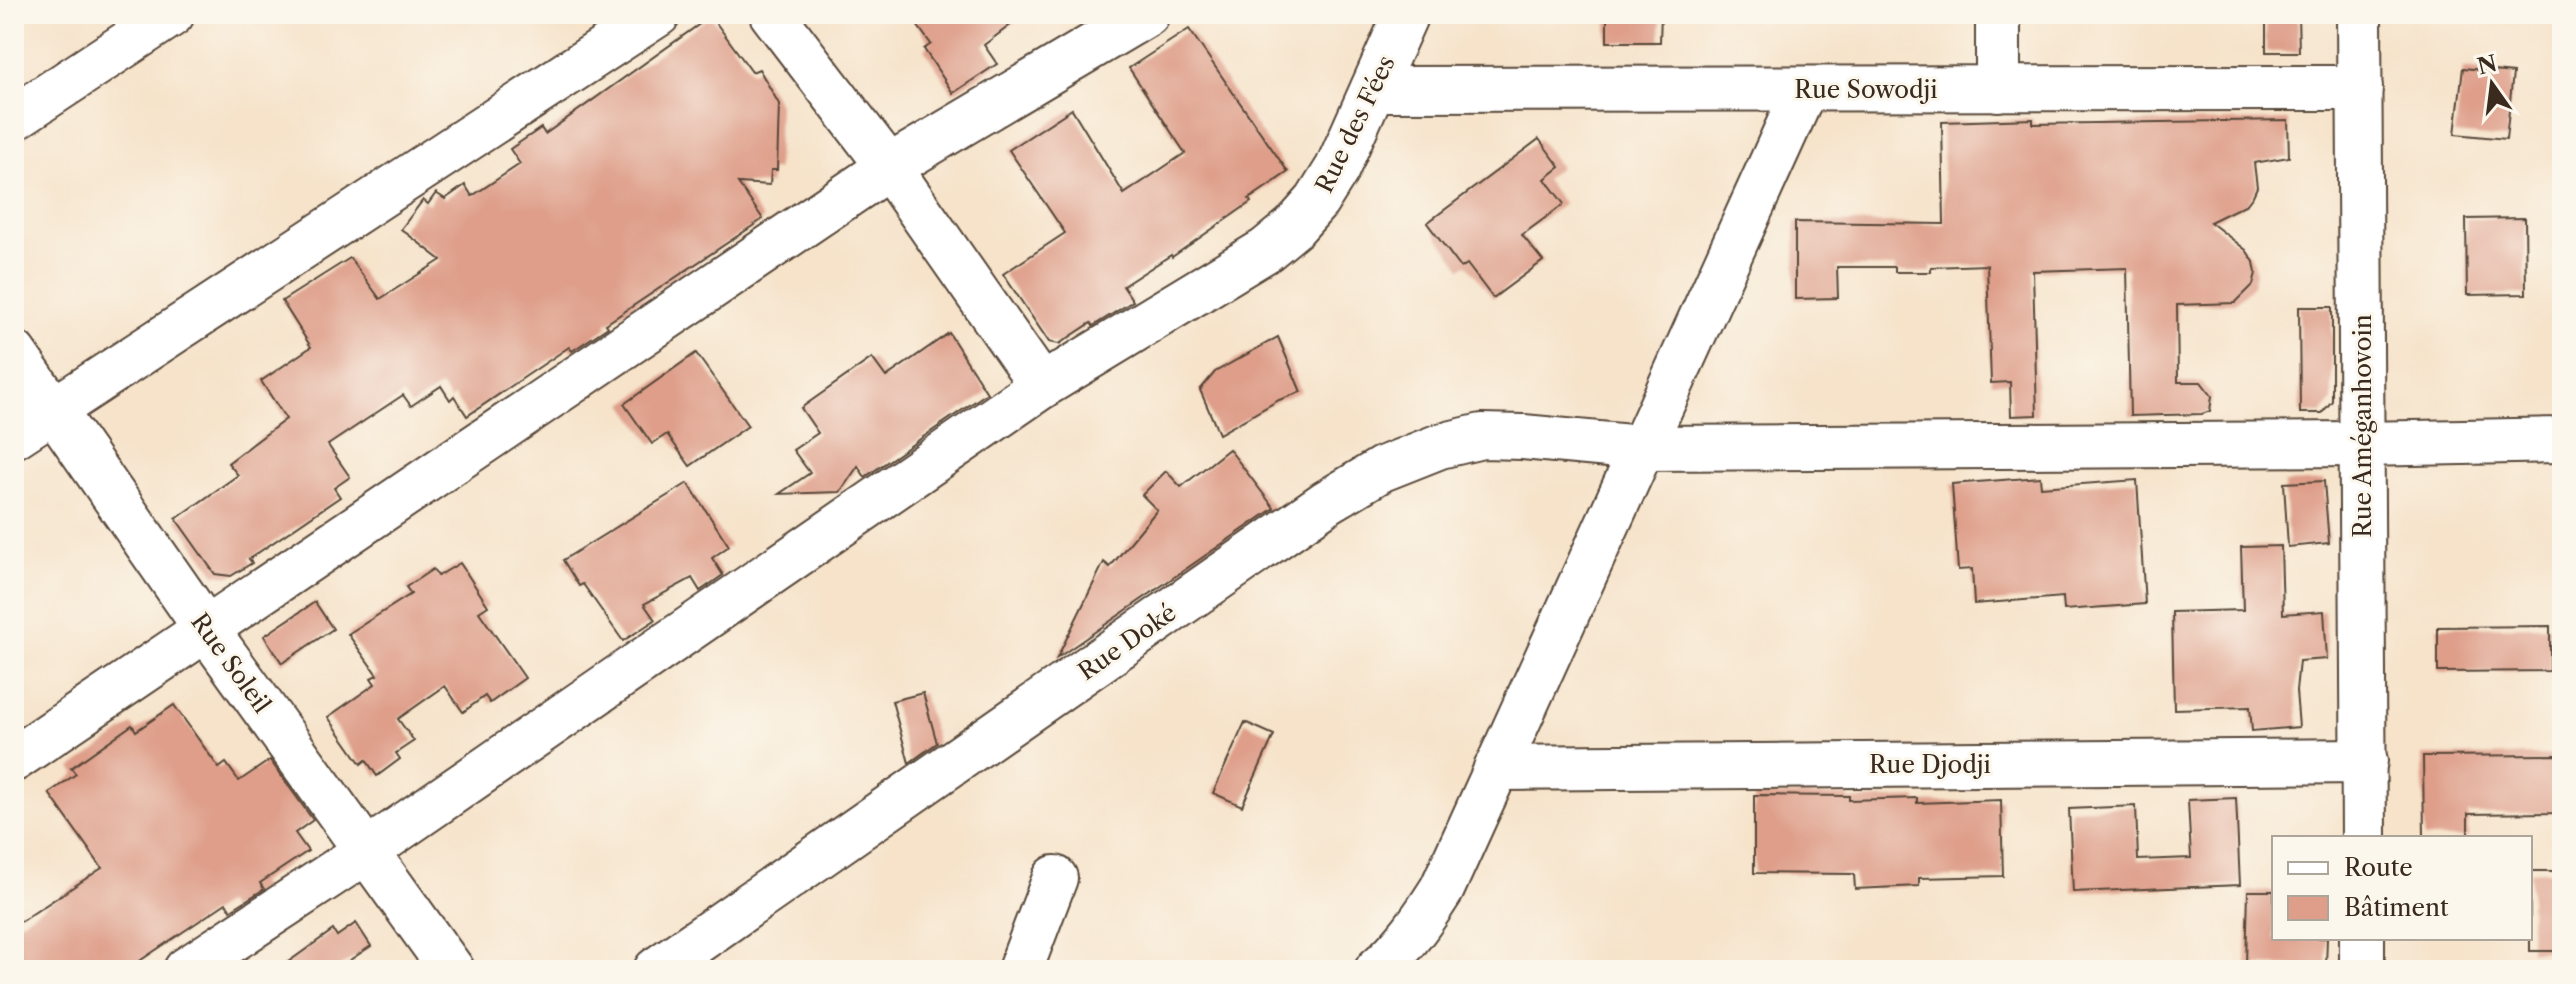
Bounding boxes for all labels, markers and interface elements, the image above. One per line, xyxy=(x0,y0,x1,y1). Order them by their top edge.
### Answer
north arrow xyxy=(2452,44,2532,124)
text: N xyxy=(2475,50,2500,80)
street label: Rue des Fées xyxy=(1309,51,1401,197)
street label: Rue Sowodji xyxy=(1794,75,1938,104)
street label: Rue Améganhovoin xyxy=(2348,314,2377,538)
street label: Rue Doké xyxy=(1073,598,1181,686)
street label: Rue Soleil xyxy=(185,607,277,719)
street label: Rue Djodji xyxy=(1869,750,1991,779)
legend xyxy=(2272,836,2532,940)
text: Route xyxy=(2344,853,2413,882)
text: Bâtiment xyxy=(2344,893,2449,922)

